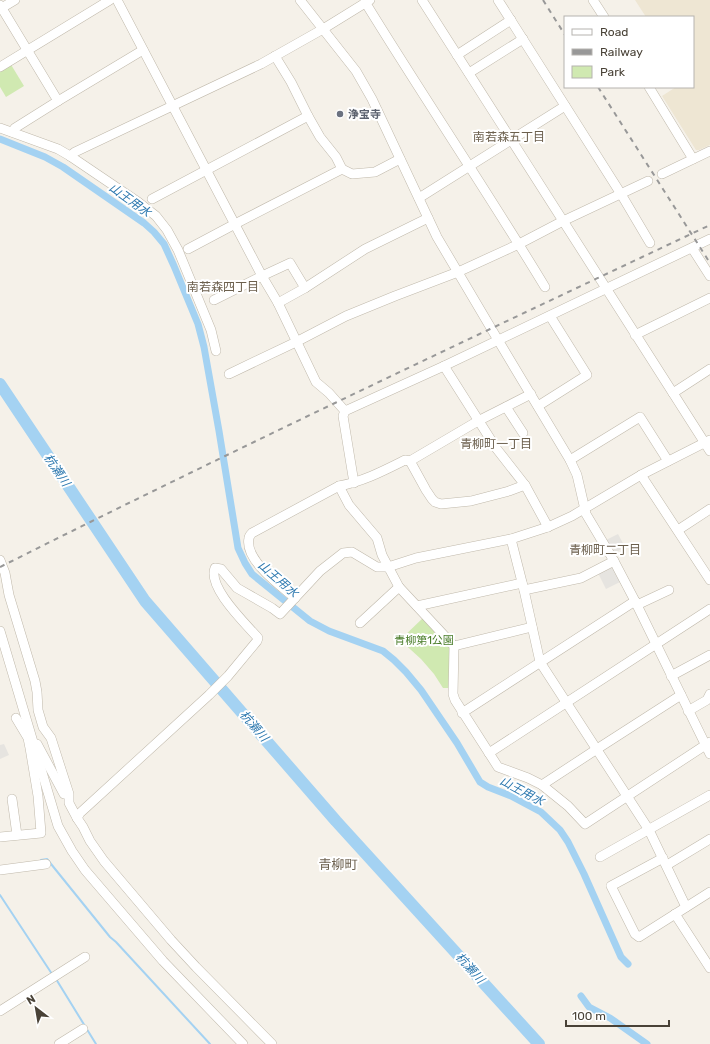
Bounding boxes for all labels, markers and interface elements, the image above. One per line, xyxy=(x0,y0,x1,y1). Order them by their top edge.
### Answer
legend xyxy=(564,16,694,88)
text: Road xyxy=(600,25,628,39)
text: Railway xyxy=(600,45,643,59)
text: Park xyxy=(600,65,626,79)
place label: 浄宝寺 xyxy=(348,108,381,121)
marker: 浄宝寺 xyxy=(335,109,345,119)
district label: 南若森五丁目 xyxy=(473,130,545,144)
water label: 山王用水 xyxy=(106,180,155,221)
district label: 南若森四丁目 xyxy=(187,280,259,294)
district label: 青柳町一丁目 xyxy=(460,437,532,451)
water label: 杭瀬川 xyxy=(41,451,74,490)
district label: 青柳町二丁目 xyxy=(569,543,641,557)
water label: 山王用水 xyxy=(255,558,302,601)
park label: 青柳第1公園 xyxy=(394,634,454,647)
water label: 杭瀬川 xyxy=(237,708,272,746)
water label: 山王用水 xyxy=(498,774,548,809)
district label: 青柳町 xyxy=(318,857,358,872)
water label: 杭瀬川 xyxy=(453,950,489,988)
north arrow xyxy=(16,988,56,1028)
text: N xyxy=(24,992,38,1007)
scale bar xyxy=(566,1002,669,1028)
text: 100 m xyxy=(572,1009,606,1023)

